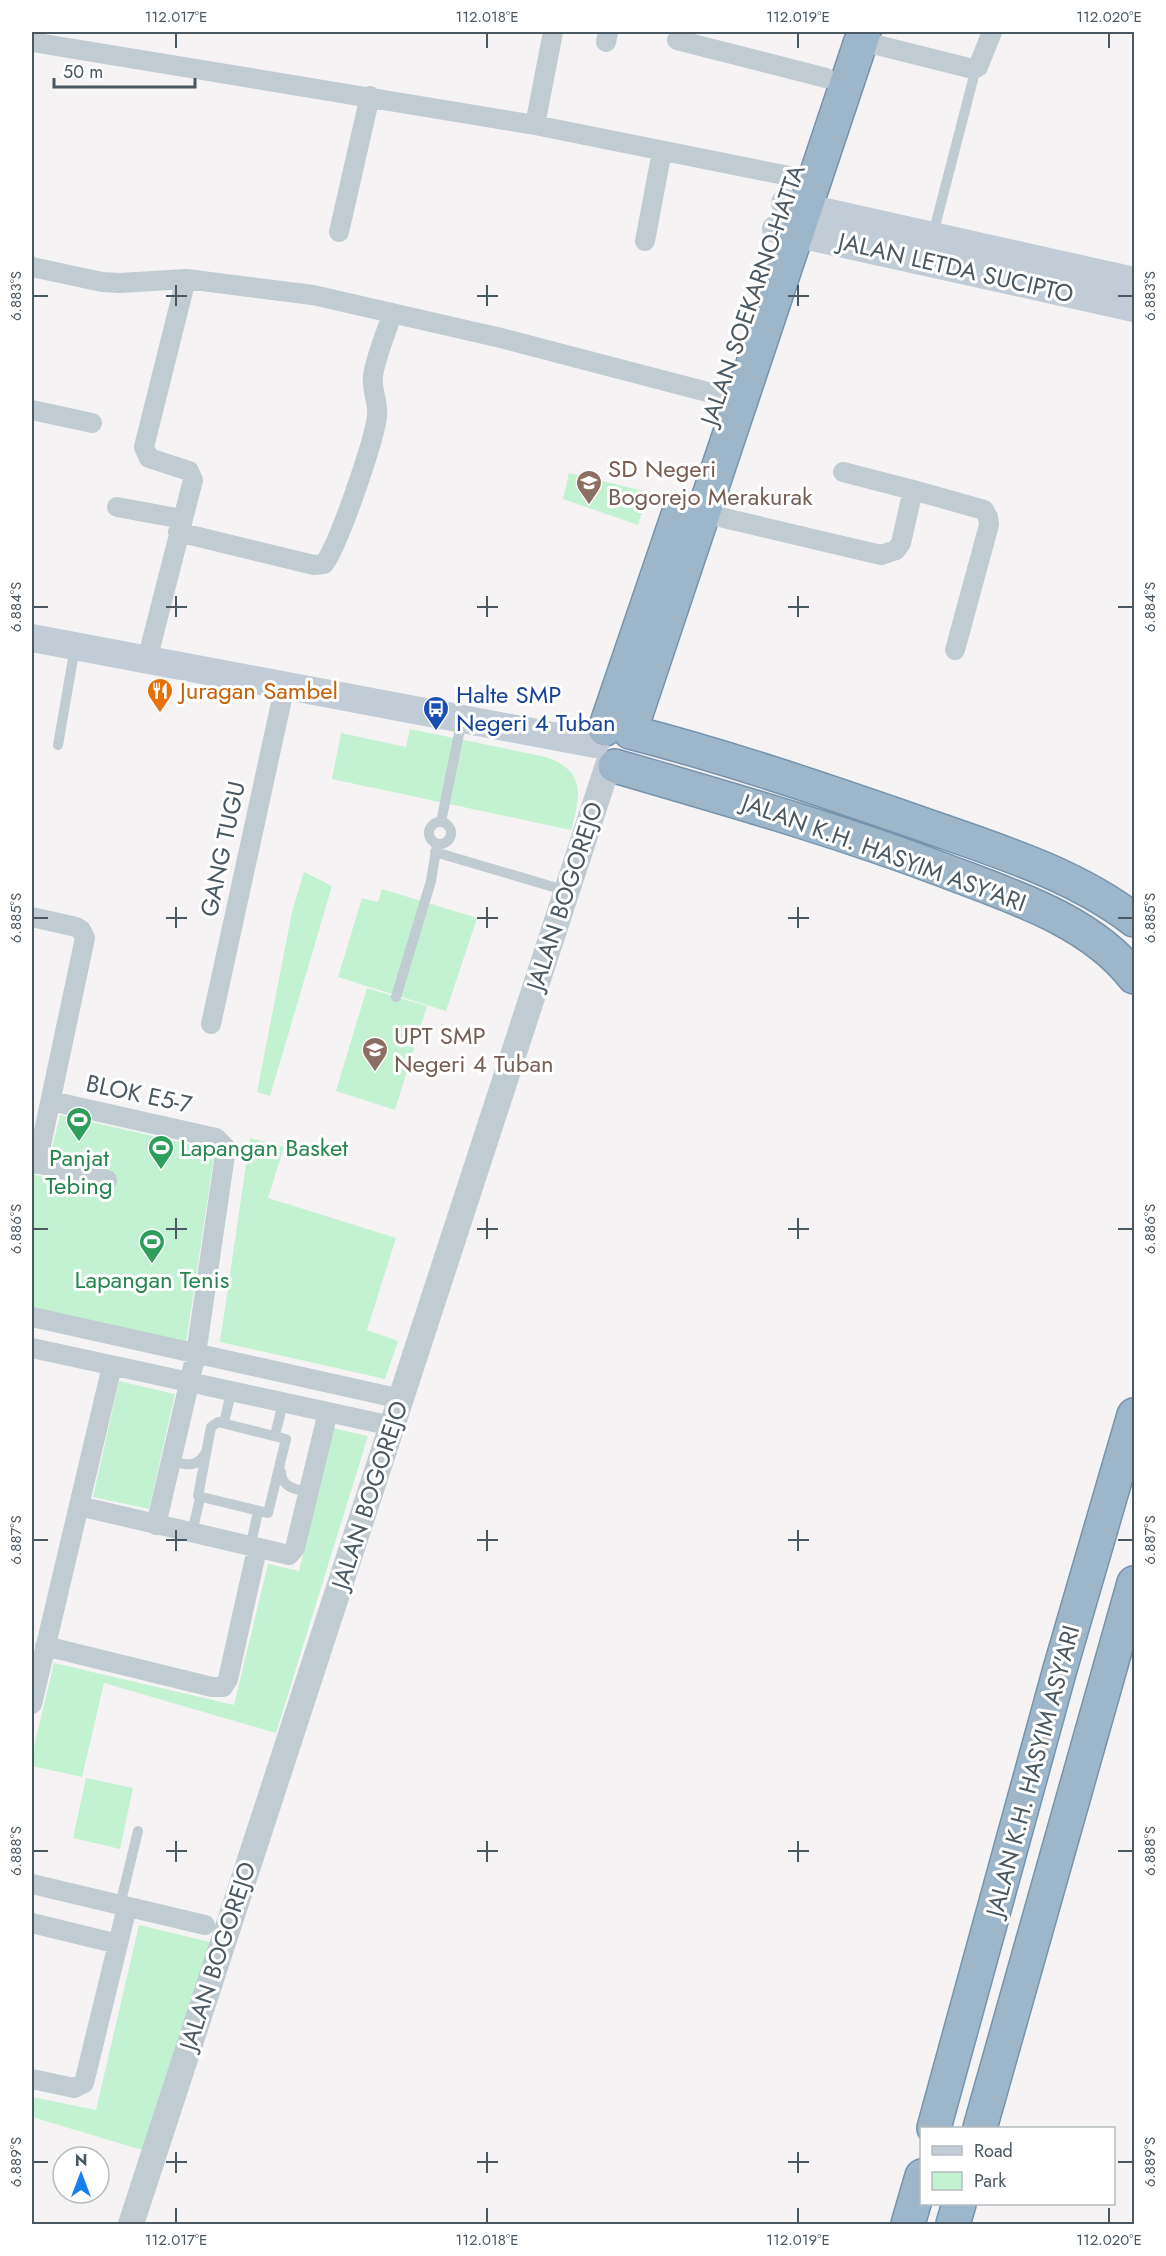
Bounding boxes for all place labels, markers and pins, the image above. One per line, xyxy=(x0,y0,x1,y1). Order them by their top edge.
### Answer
place label: SD Negeri Bogorejo Merakurak xyxy=(608,451,813,514)
school or university icon: SD Negeri Bogorejo Merakurak xyxy=(574,468,604,506)
place label: Juragan Sambel xyxy=(177,673,338,708)
restaurant icon: Juragan Sambel xyxy=(145,676,175,714)
place label: Halte SMP Negeri 4 Tuban xyxy=(456,677,616,740)
bus stop icon: Halte SMP Negeri 4 Tuban xyxy=(421,694,451,732)
place label: UPT SMP Negeri 4 Tuban xyxy=(394,1018,554,1081)
school or university icon: UPT SMP Negeri 4 Tuban xyxy=(360,1035,390,1073)
sports icon: Panjat Tebing xyxy=(64,1105,94,1143)
place label: Lapangan Basket xyxy=(180,1130,348,1165)
sports icon: Lapangan Basket xyxy=(146,1133,176,1171)
place label: Panjat Tebing xyxy=(45,1140,113,1203)
sports icon: Lapangan Tenis xyxy=(137,1227,167,1265)
place label: Lapangan Tenis xyxy=(75,1262,229,1297)

